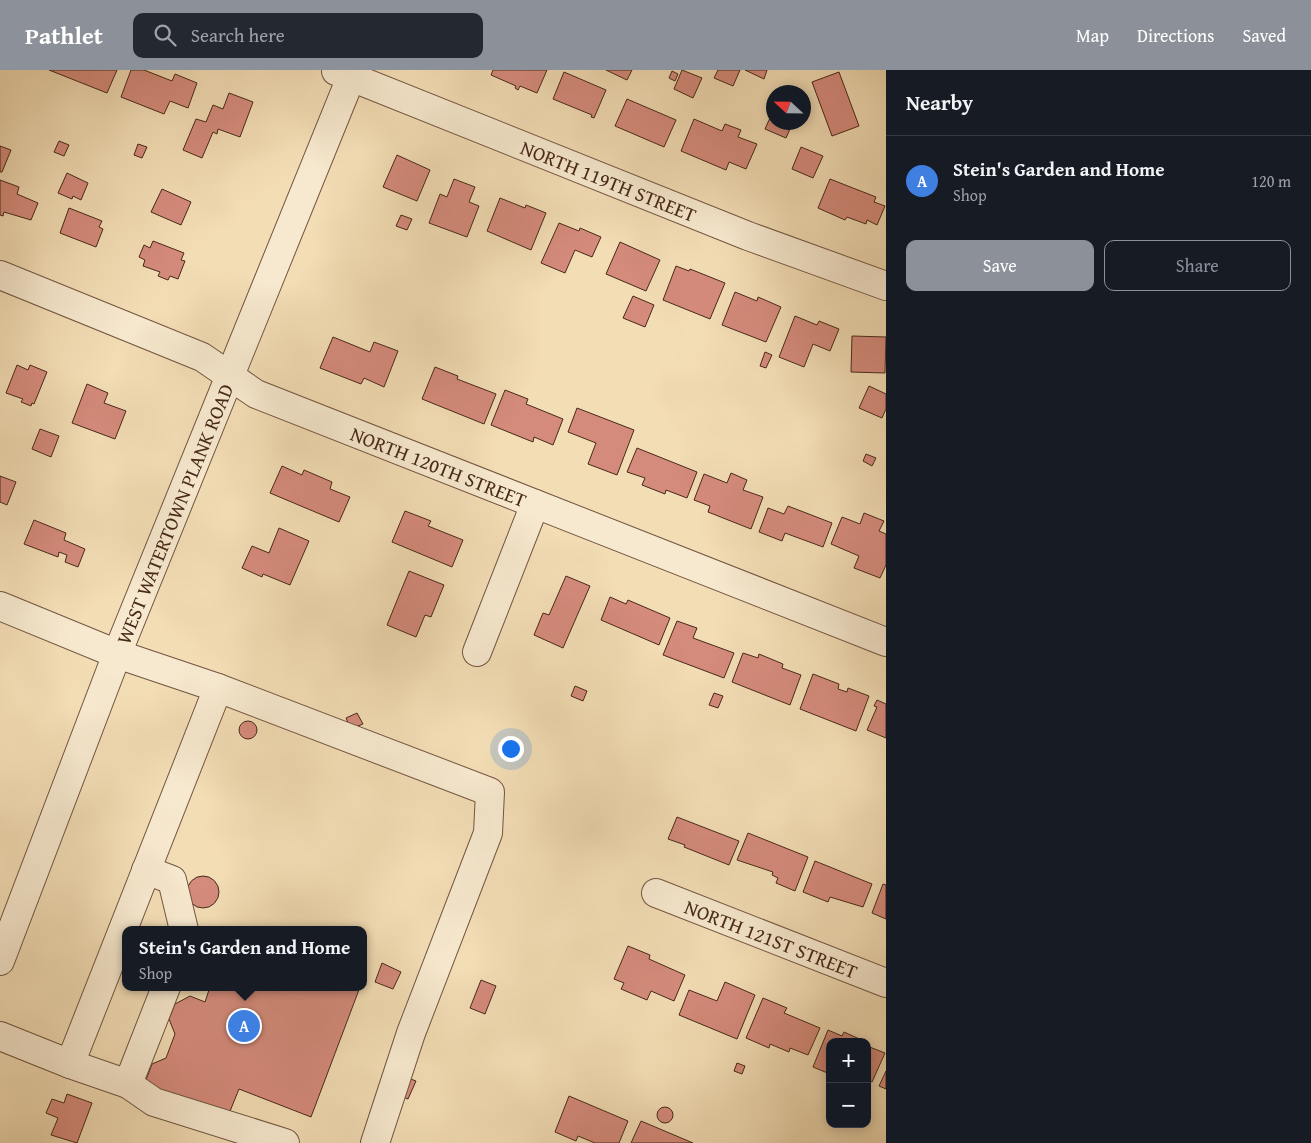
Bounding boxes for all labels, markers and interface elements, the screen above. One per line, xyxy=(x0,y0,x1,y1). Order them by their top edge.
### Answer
search box xyxy=(133,13,483,58)
text: Pathlet xyxy=(25,18,103,53)
icon: search xyxy=(151,21,179,49)
text: Search here xyxy=(191,21,285,49)
text: Map xyxy=(1076,22,1109,49)
text: Directions xyxy=(1137,22,1214,49)
text: Saved xyxy=(1242,22,1286,49)
north arrow xyxy=(766,85,811,130)
text: Nearby xyxy=(906,87,973,118)
street label: NORTH 119TH STREET xyxy=(517,132,701,229)
text: Stein's Garden and Home xyxy=(953,155,1165,183)
text: A xyxy=(917,169,927,193)
text: 120 m xyxy=(1251,169,1291,193)
text: Shop xyxy=(953,183,987,207)
button: Save xyxy=(906,240,1094,291)
button: Share xyxy=(1104,240,1291,291)
street label: WEST WATERTOWN PLANK ROAD xyxy=(108,379,240,648)
street label: NORTH 120TH STREET xyxy=(347,418,531,514)
your location xyxy=(498,736,524,762)
street label: NORTH 121ST STREET xyxy=(681,891,862,985)
popup xyxy=(122,926,367,991)
text: Stein's Garden and Home xyxy=(139,933,350,961)
text: Shop xyxy=(139,961,172,985)
pin: A xyxy=(228,1007,260,1045)
map controls xyxy=(826,1038,871,1128)
button: + xyxy=(826,1038,871,1083)
button: − xyxy=(826,1083,871,1128)

